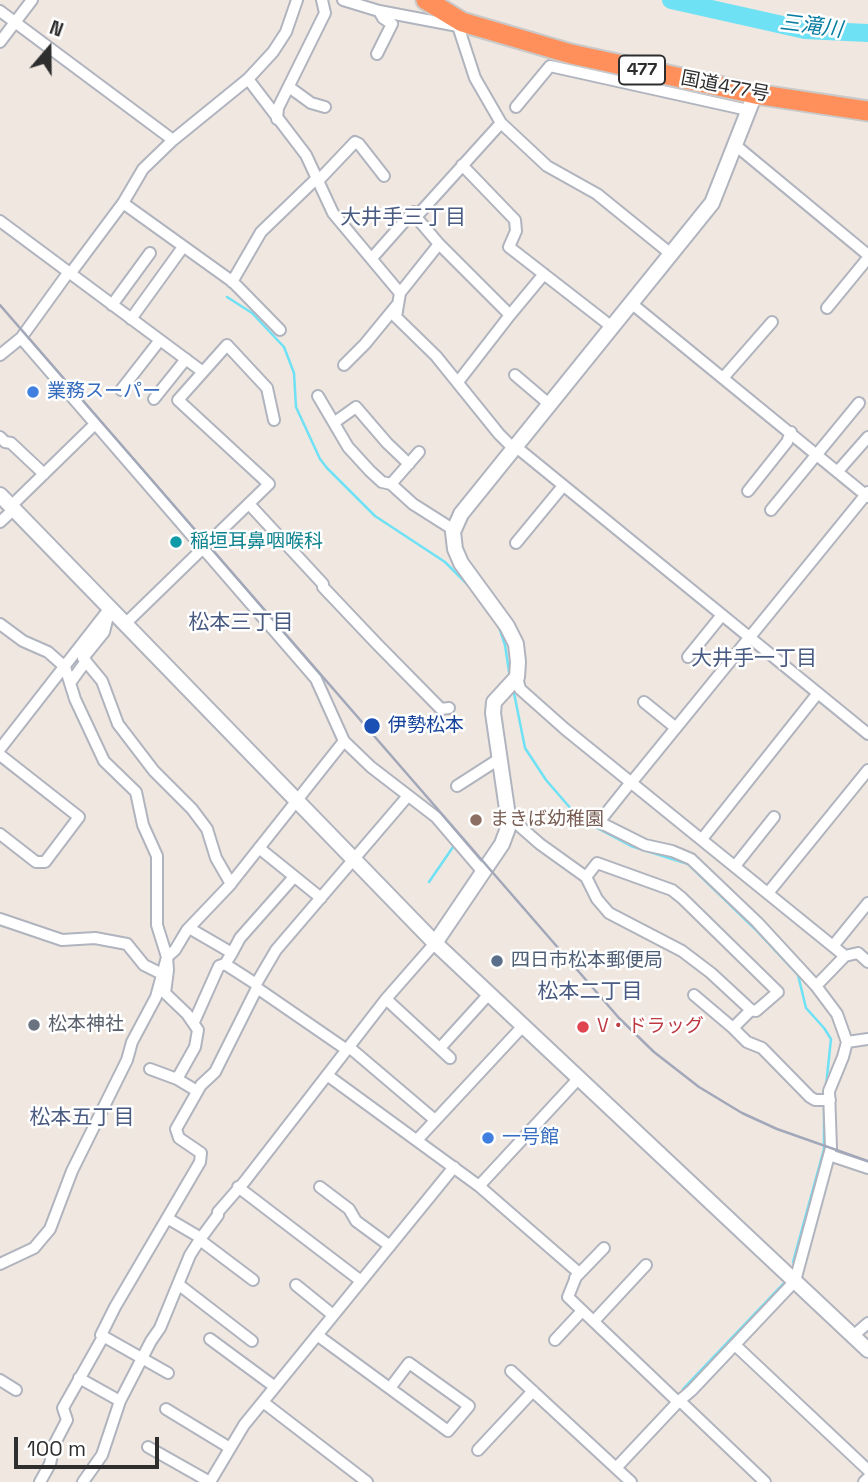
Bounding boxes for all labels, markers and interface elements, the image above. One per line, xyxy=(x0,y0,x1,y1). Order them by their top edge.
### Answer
water label: 三滝川 xyxy=(778,11,844,43)
north arrow xyxy=(14,14,84,84)
text: N xyxy=(46,15,67,43)
road number: 477 xyxy=(619,56,665,84)
street label: 国道477号 xyxy=(679,67,771,107)
district label: 大井手三丁目 xyxy=(340,205,466,231)
place label: 業務スーパー xyxy=(47,381,161,403)
marker: 業務スーパー xyxy=(25,384,41,400)
place label: 稲垣耳鼻咽喉科 xyxy=(190,531,323,553)
marker: 稲垣耳鼻咽喉科 xyxy=(168,534,184,550)
district label: 松本三丁目 xyxy=(189,610,293,636)
district label: 大井手一丁目 xyxy=(691,646,817,672)
place label: 伊勢松本 xyxy=(388,715,464,737)
marker: 伊勢松本 xyxy=(362,716,382,736)
place label: まきば幼稚園 xyxy=(490,809,604,831)
marker: まきば幼稚園 xyxy=(468,812,484,828)
place label: 四日市松本郵便局 xyxy=(511,950,663,972)
marker: 四日市松本郵便局 xyxy=(489,953,505,969)
district label: 松本二丁目 xyxy=(538,979,642,1005)
place label: 松本神社 xyxy=(48,1014,124,1036)
place label: V・ドラッグ xyxy=(597,1016,704,1038)
marker: 松本神社 xyxy=(26,1017,42,1033)
marker: V・ドラッグ xyxy=(575,1019,591,1035)
district label: 松本五丁目 xyxy=(30,1105,134,1131)
place label: 一号館 xyxy=(502,1127,559,1149)
marker: 一号館 xyxy=(480,1130,496,1146)
scale bar xyxy=(18,1422,163,1466)
text: 100 m xyxy=(27,1435,86,1462)

